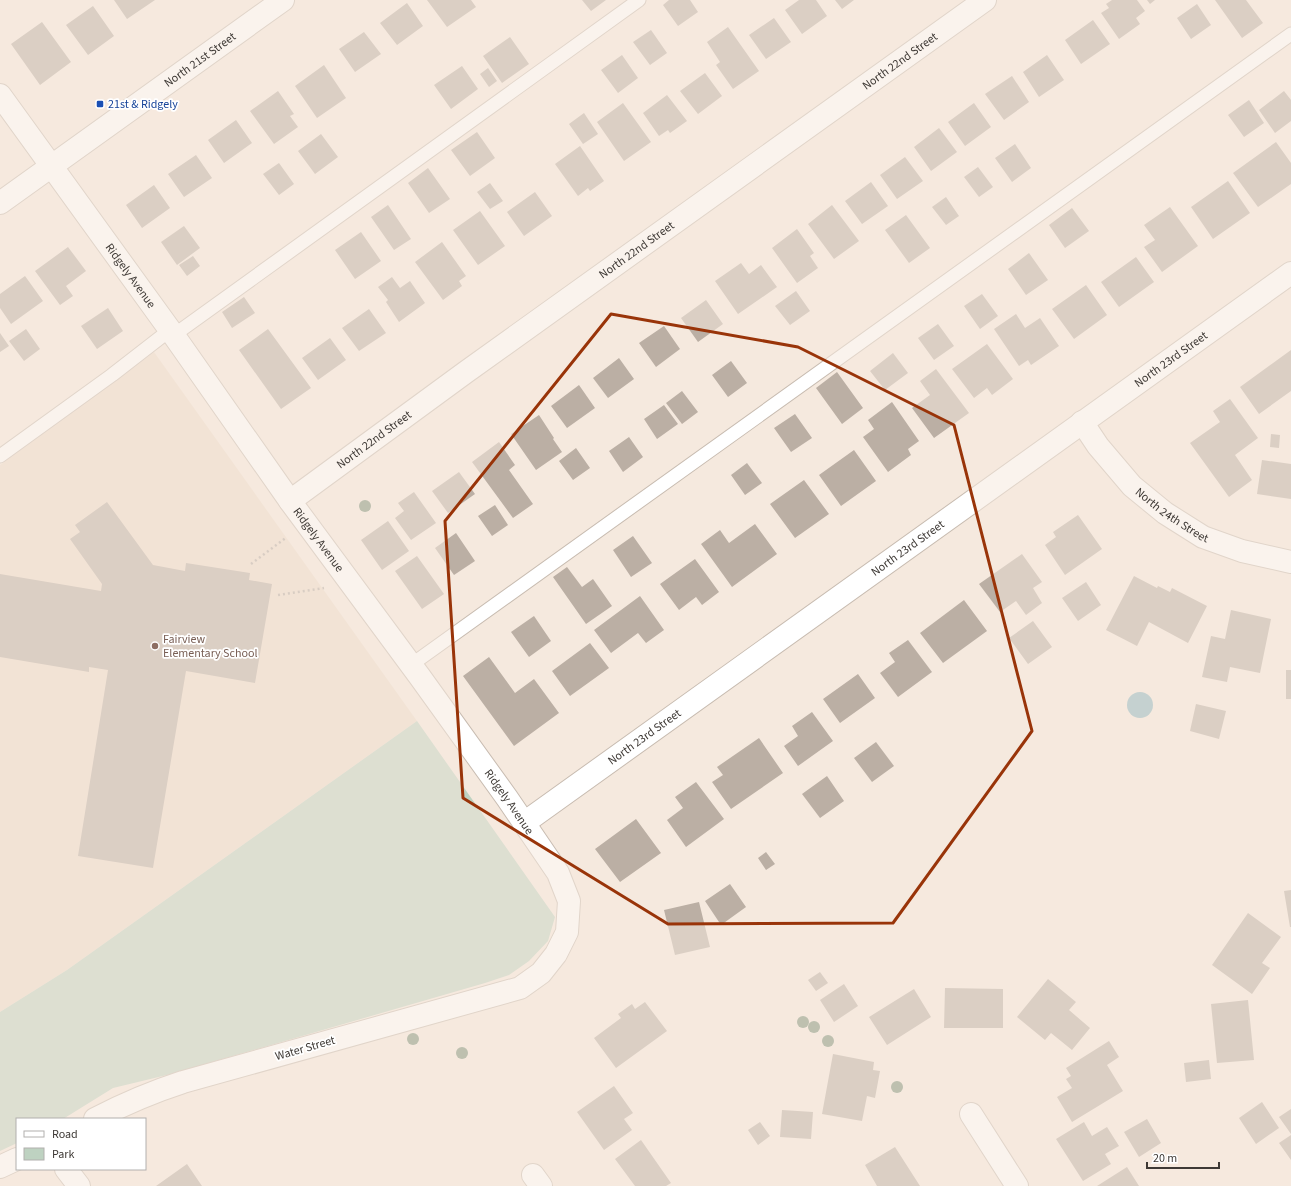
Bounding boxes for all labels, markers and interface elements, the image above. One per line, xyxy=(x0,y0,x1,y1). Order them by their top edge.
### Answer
street label: North 21st Street xyxy=(161,28,240,92)
street label: North 22nd Street xyxy=(859,29,941,94)
place label: 21st & Ridgely xyxy=(108,96,178,113)
marker: 21st & Ridgely xyxy=(95,99,105,109)
street label: North 22nd Street xyxy=(596,217,678,283)
street label: Ridgely Avenue xyxy=(101,240,160,312)
street label: North 23rd Street xyxy=(1131,327,1211,392)
street label: North 22nd Street xyxy=(333,407,415,473)
street label: North 24th Street xyxy=(1131,484,1211,547)
street label: Ridgely Avenue xyxy=(289,504,348,576)
street label: North 23rd Street xyxy=(868,516,948,580)
place label: Fairview Elementary School xyxy=(163,631,258,662)
marker: Fairview Elementary School xyxy=(150,641,160,651)
street label: North 23rd Street xyxy=(604,705,685,769)
street label: Ridgely Avenue xyxy=(480,766,537,838)
street label: Water Street xyxy=(273,1032,337,1065)
legend xyxy=(16,1118,146,1170)
text: Road xyxy=(52,1126,78,1143)
scale bar xyxy=(1147,1144,1219,1170)
text: Park xyxy=(52,1146,74,1163)
text: 20 m xyxy=(1153,1150,1177,1167)

